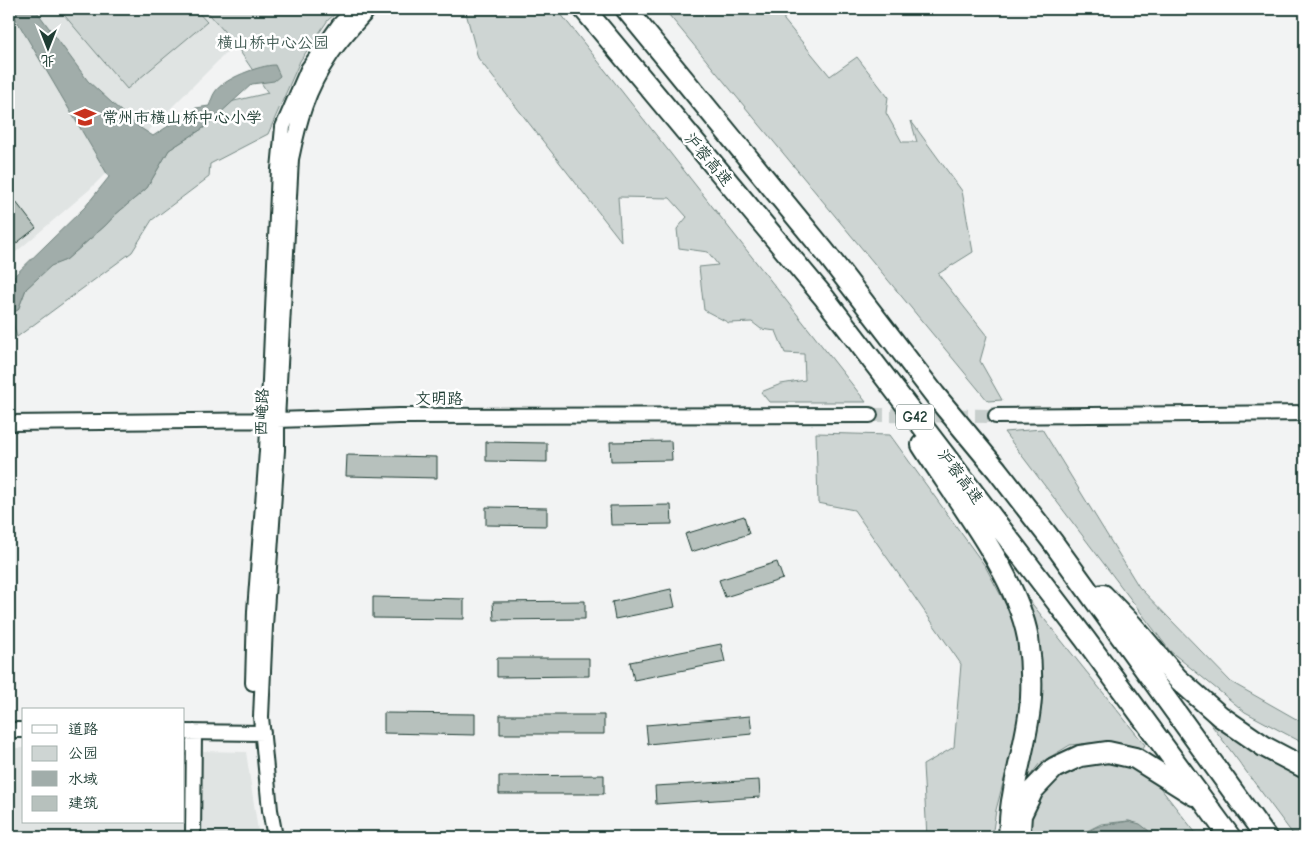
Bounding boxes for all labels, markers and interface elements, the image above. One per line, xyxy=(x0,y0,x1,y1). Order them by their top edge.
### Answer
north arrow xyxy=(22,22,72,72)
park label: 横山桥中心公园 xyxy=(217,34,329,52)
text: 北 xyxy=(41,52,55,69)
school or university icon: 常州市横山桥中心小学 xyxy=(72,104,98,130)
place label: 常州市横山桥中心小学 xyxy=(102,109,262,127)
street label: 沪蓉高速 xyxy=(681,129,736,190)
street label: 西崦路 xyxy=(252,388,272,436)
street label: 文明路 xyxy=(415,390,463,408)
road number: G42 xyxy=(896,404,934,430)
street label: 沪蓉高速 xyxy=(934,446,987,508)
legend xyxy=(22,708,185,824)
text: 道路 xyxy=(68,720,98,738)
text: 公园 xyxy=(68,744,98,762)
text: 水域 xyxy=(68,770,98,788)
text: 建筑 xyxy=(68,794,98,812)

